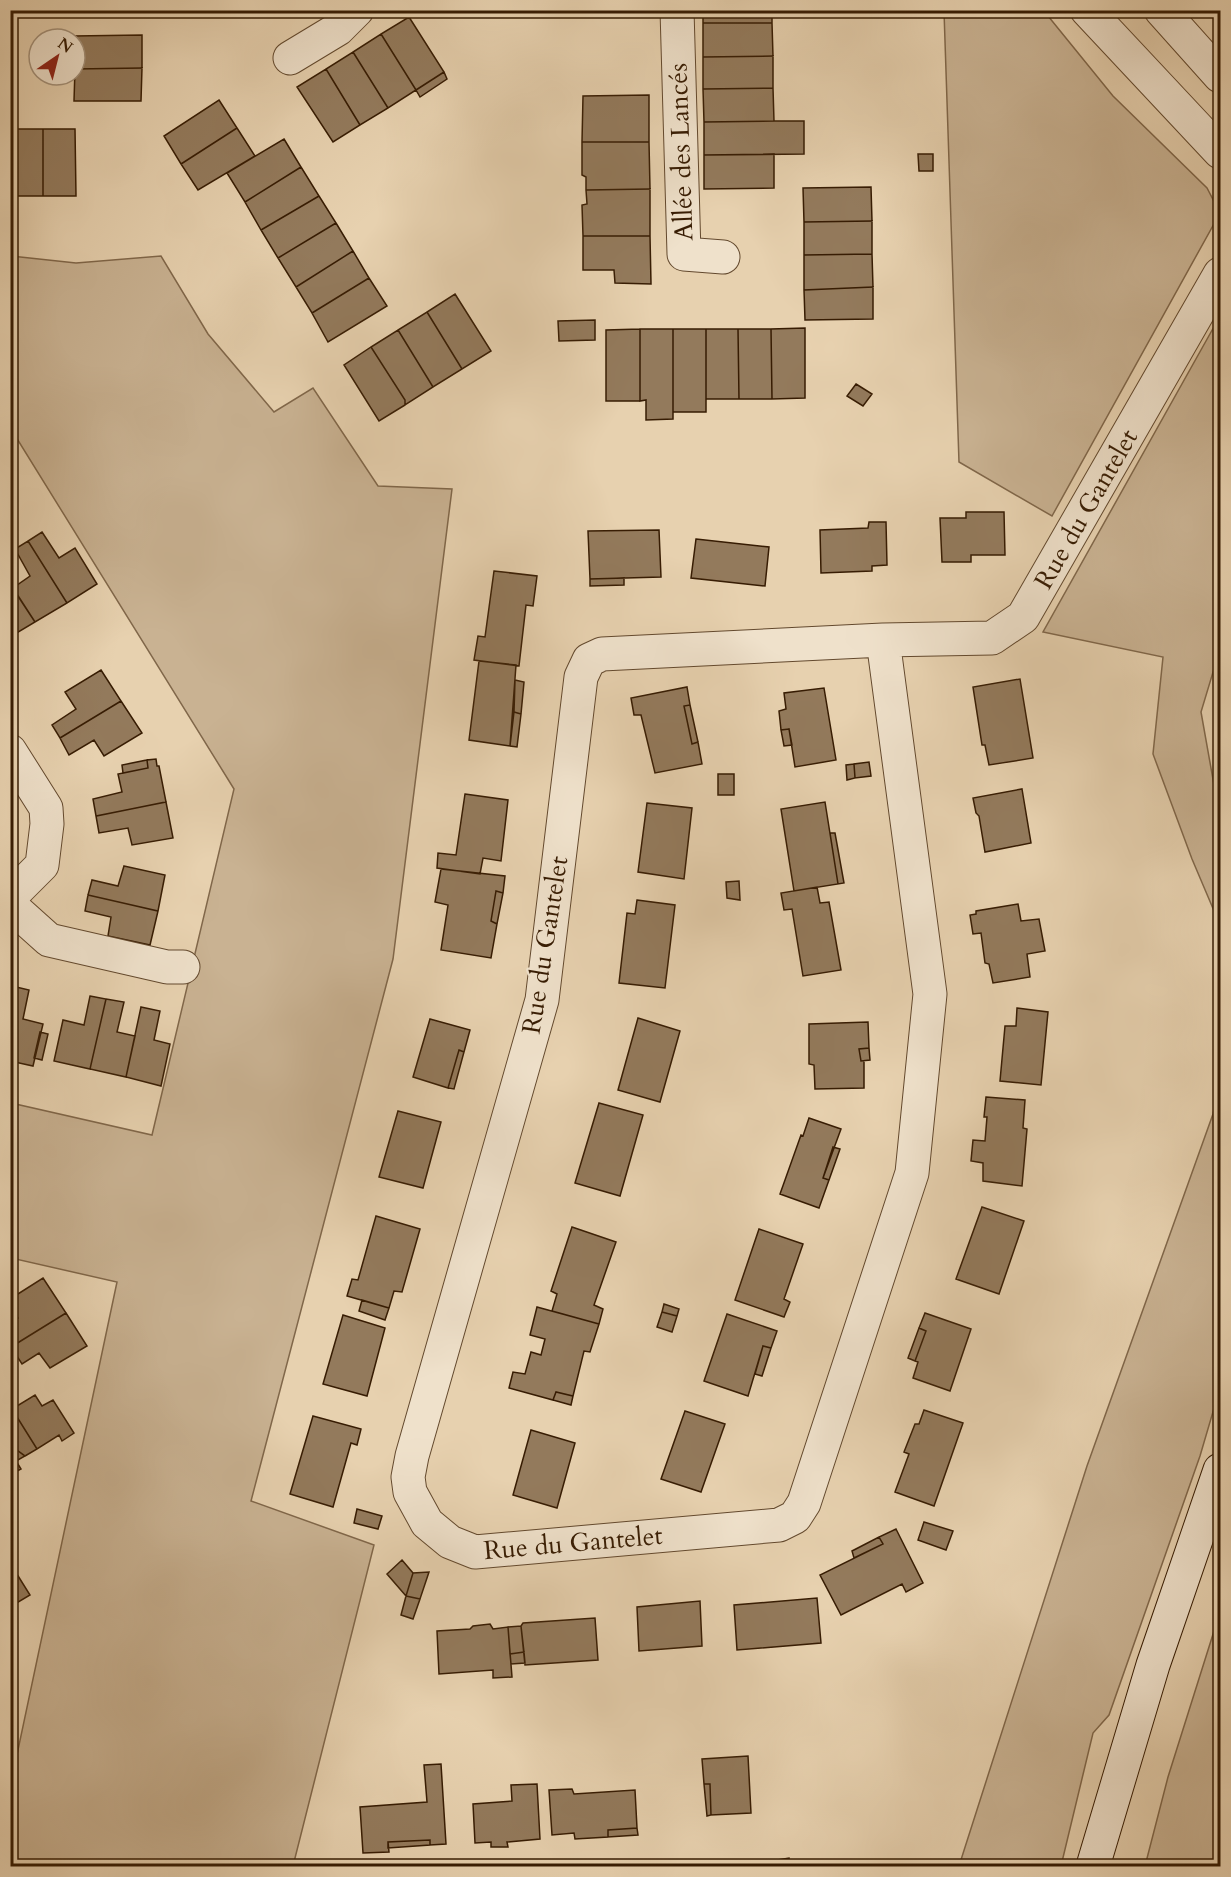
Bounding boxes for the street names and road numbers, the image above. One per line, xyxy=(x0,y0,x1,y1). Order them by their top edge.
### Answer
street label: Allée des Lancés xyxy=(660,63,702,241)
street label: Rue du Gantelet xyxy=(1026,423,1146,595)
street label: Rue du Gantelet xyxy=(514,854,576,1036)
street label: Rue du Gantelet xyxy=(482,1518,664,1568)

